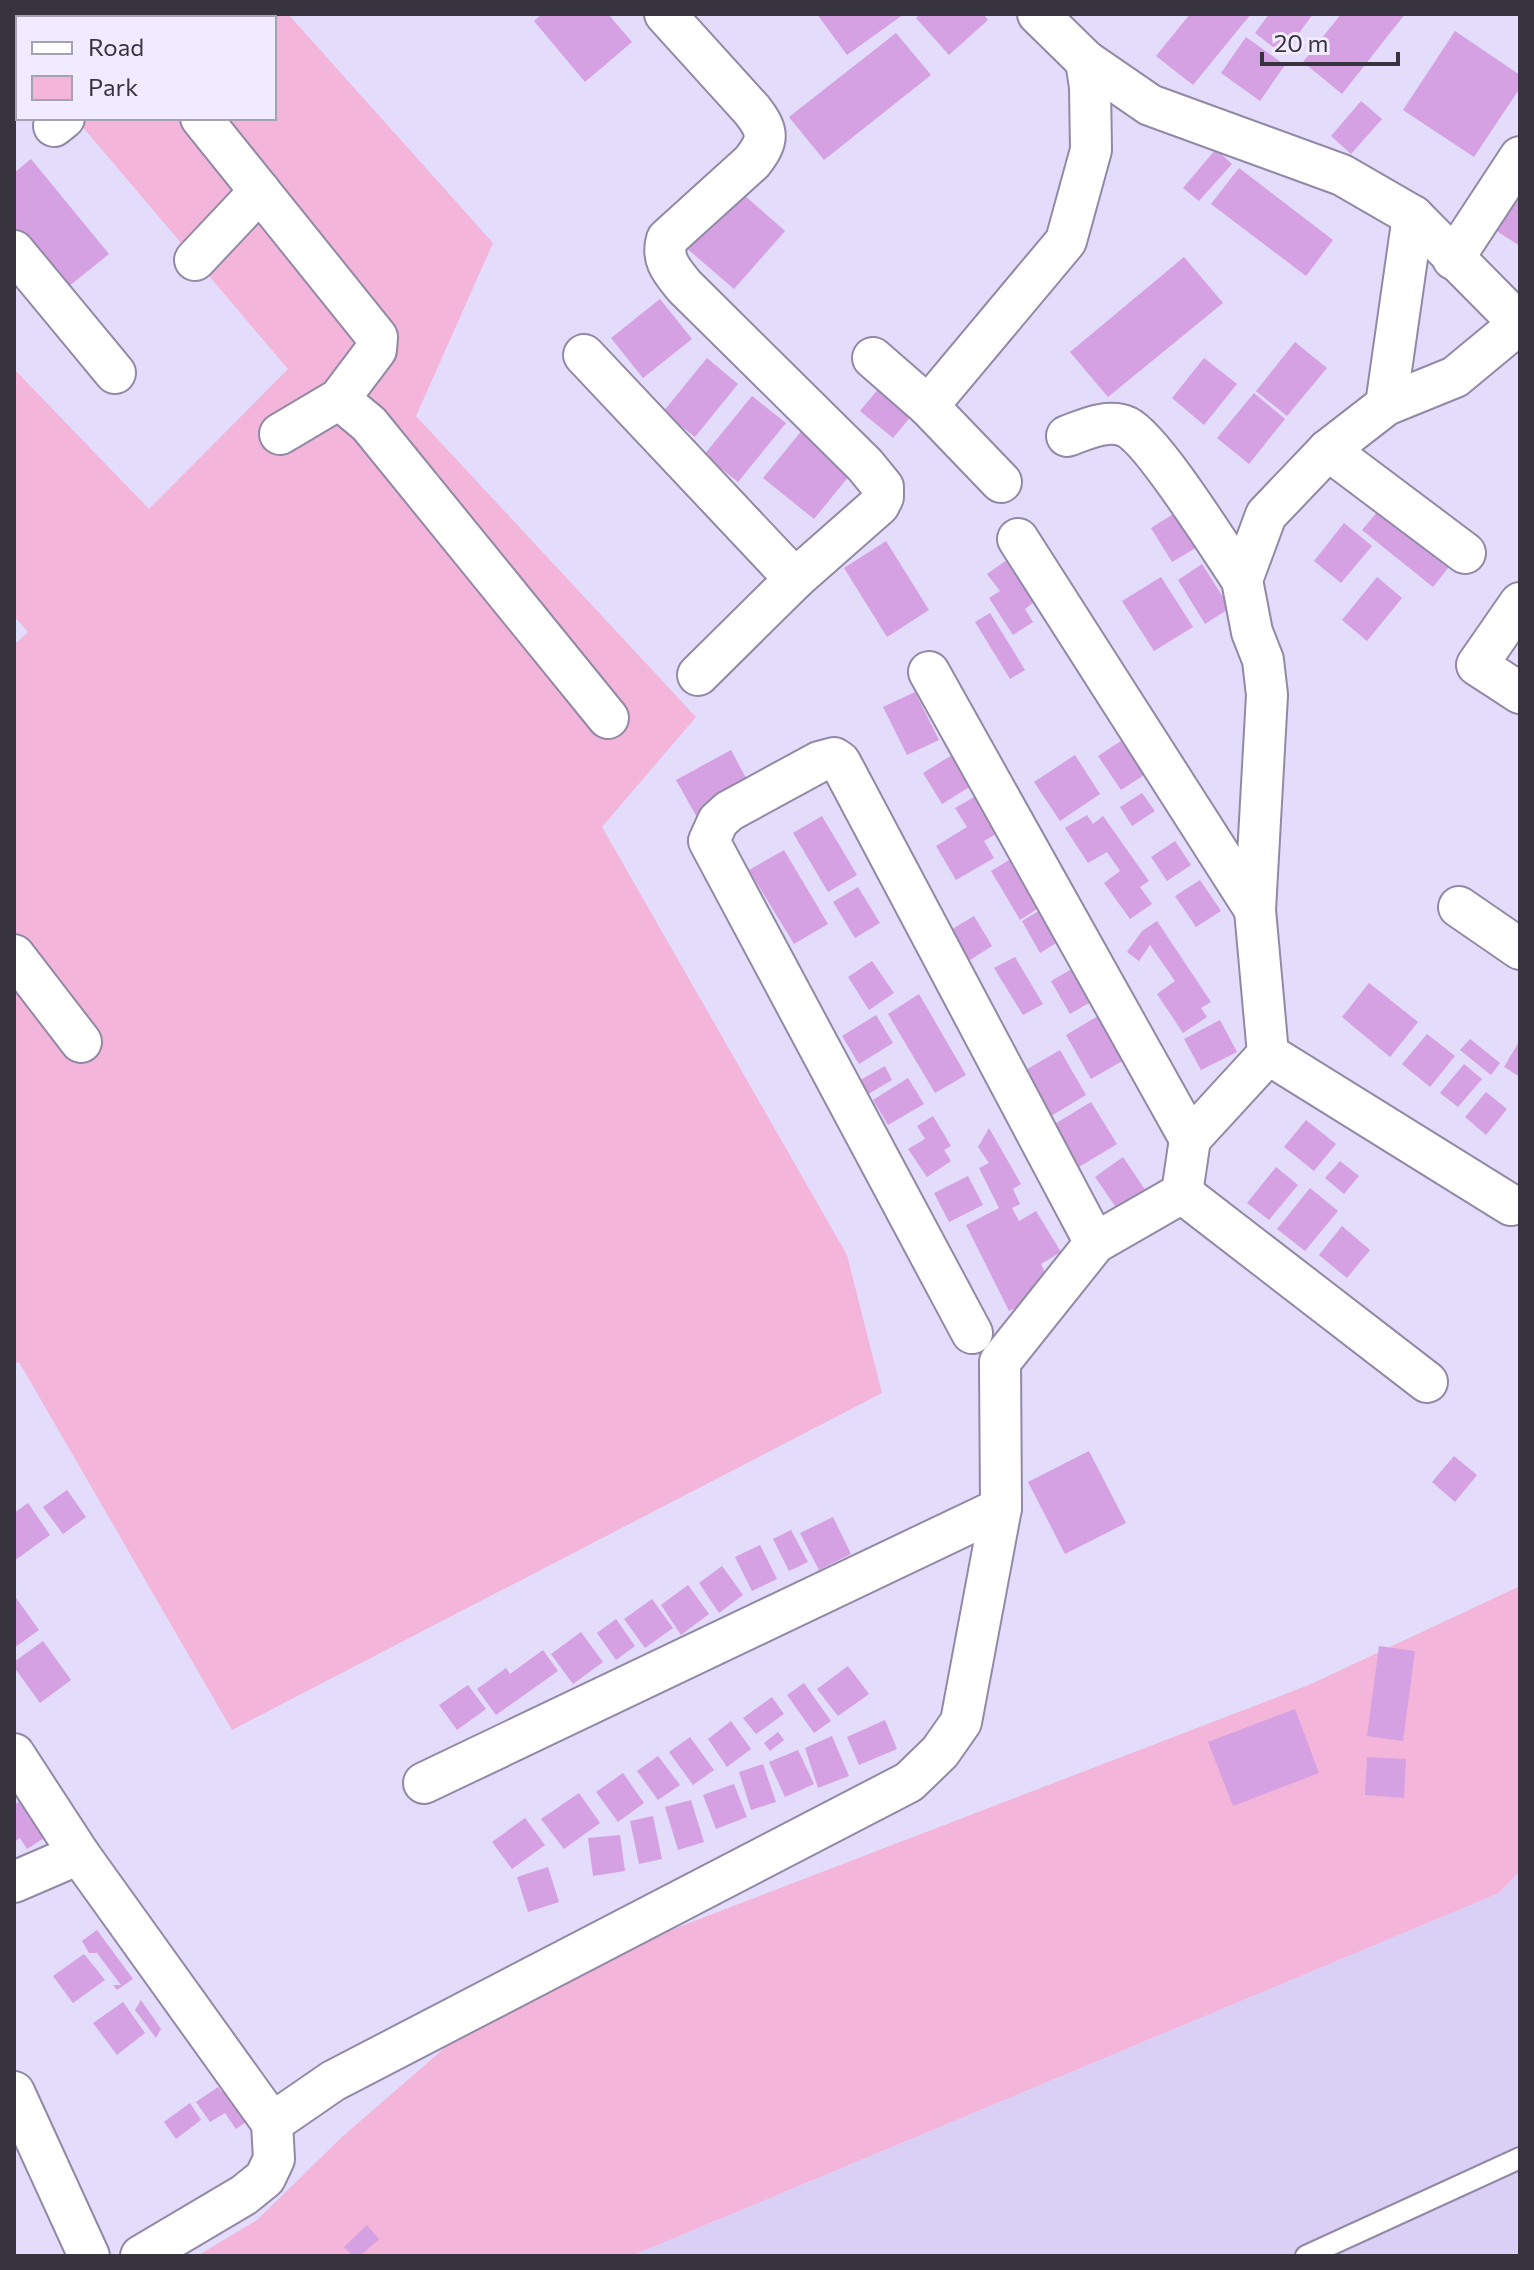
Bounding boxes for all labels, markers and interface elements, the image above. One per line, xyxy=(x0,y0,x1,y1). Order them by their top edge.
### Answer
legend xyxy=(16,16,276,120)
scale bar xyxy=(1262,16,1398,66)
text: 20 m xyxy=(1274,28,1328,57)
text: Road xyxy=(88,32,144,61)
text: Park xyxy=(88,72,138,101)

